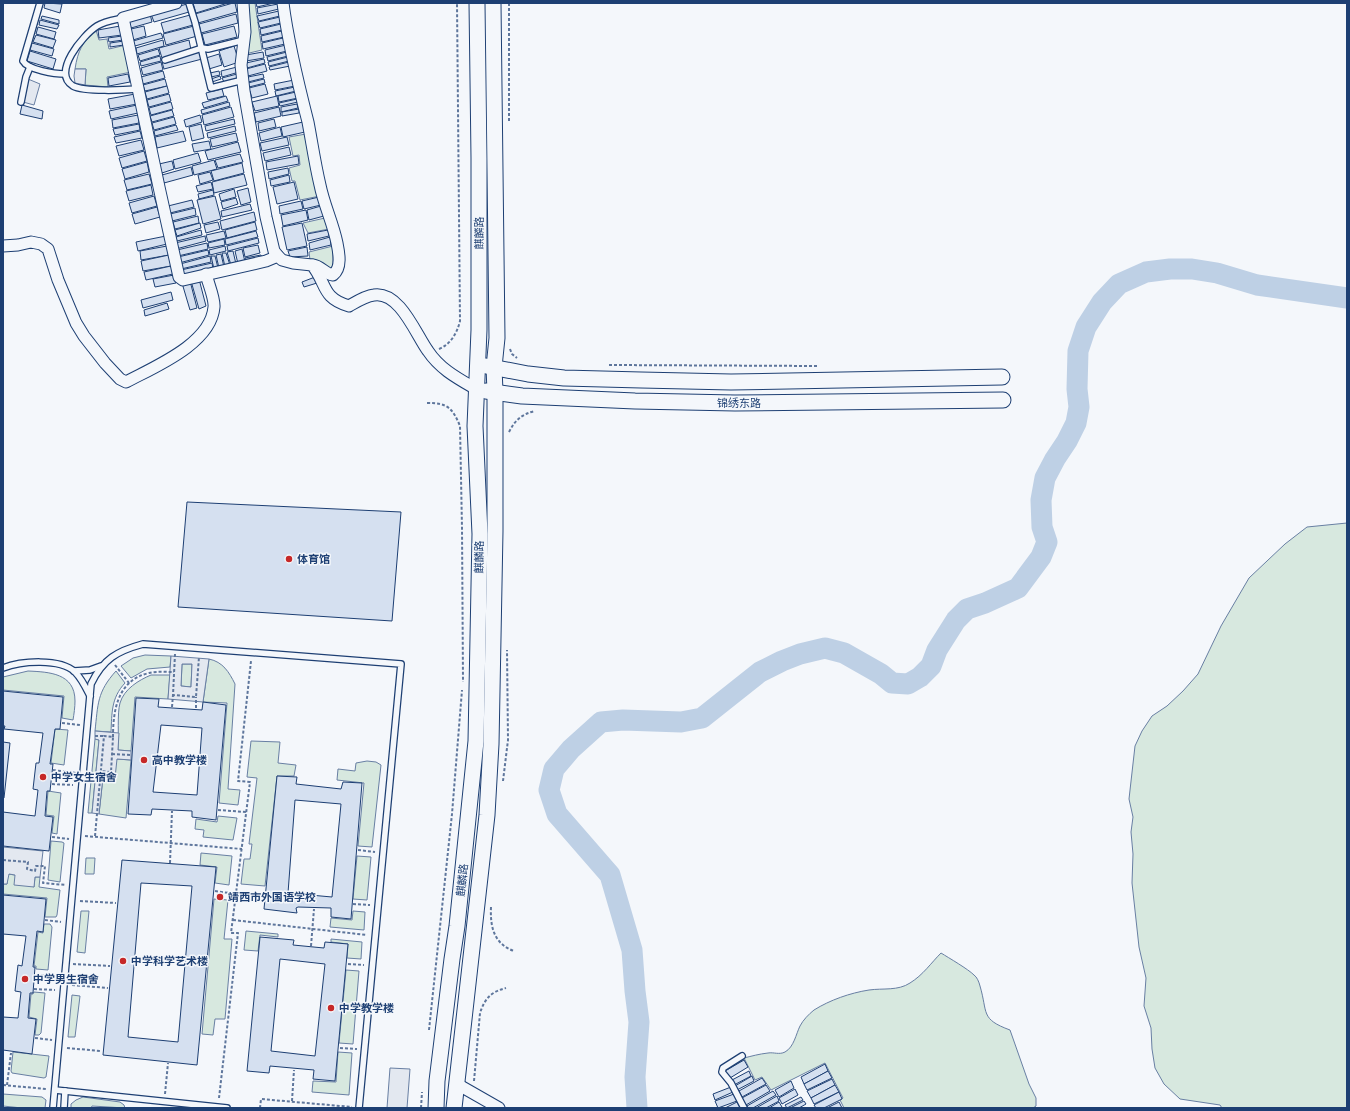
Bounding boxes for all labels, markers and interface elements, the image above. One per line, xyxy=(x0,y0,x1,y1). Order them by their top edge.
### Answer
street label: 麒麟路 xyxy=(472,217,485,250)
street label: 锦绣东路 xyxy=(717,396,761,409)
street label: 麒麟路 xyxy=(472,540,485,574)
place label: 体育馆 xyxy=(297,552,330,565)
marker: 体育馆 xyxy=(284,554,294,564)
place label: 高中教学楼 xyxy=(152,753,207,766)
marker: 高中教学楼 xyxy=(139,755,149,765)
place label: 中学女生宿舍 xyxy=(51,770,117,783)
marker: 中学女生宿舍 xyxy=(38,772,48,782)
street label: 麒麟路 xyxy=(453,863,470,897)
place label: 靖西市外国语学校 xyxy=(228,890,316,903)
marker: 靖西市外国语学校 xyxy=(215,892,225,902)
place label: 中学科学艺术楼 xyxy=(131,954,208,967)
marker: 中学科学艺术楼 xyxy=(118,956,128,966)
place label: 中学男生宿舍 xyxy=(33,972,99,985)
marker: 中学男生宿舍 xyxy=(20,974,30,984)
place label: 中学教学楼 xyxy=(339,1001,394,1014)
marker: 中学教学楼 xyxy=(326,1003,336,1013)

